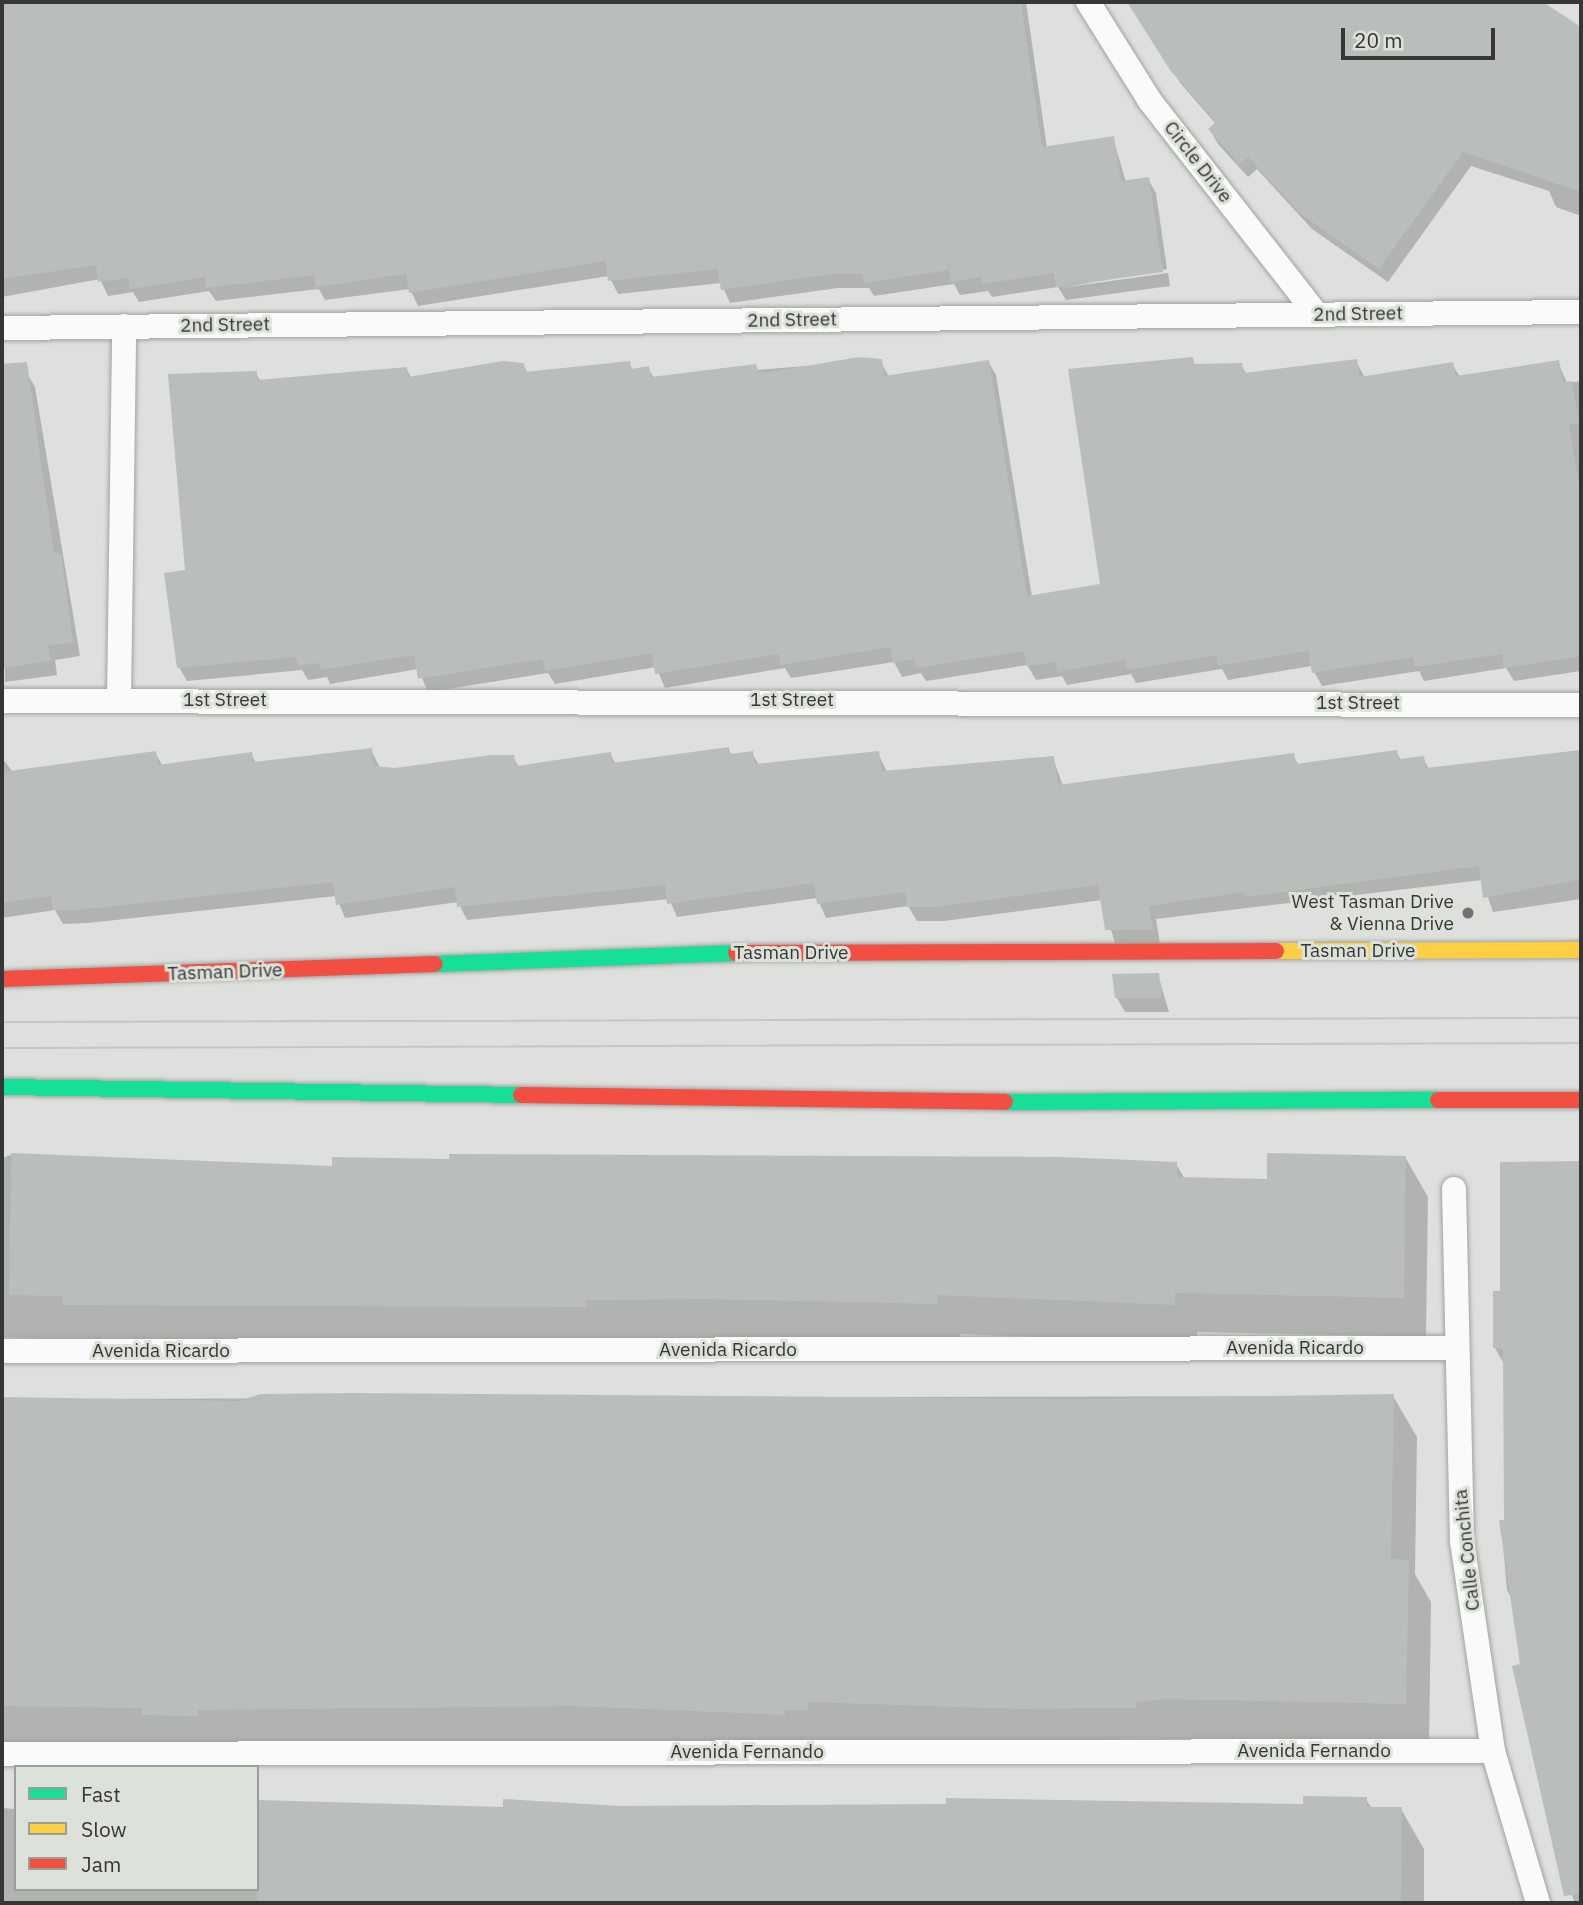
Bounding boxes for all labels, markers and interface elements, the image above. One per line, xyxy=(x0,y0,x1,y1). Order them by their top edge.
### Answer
scale bar xyxy=(1345,14,1499,58)
text: 20 m xyxy=(1354,26,1403,54)
street label: Circle Drive xyxy=(1159,117,1237,207)
street label: 2nd Street xyxy=(1313,302,1403,326)
street label: 2nd Street xyxy=(747,308,837,332)
street label: 2nd Street xyxy=(180,313,270,337)
street label: 1st Street xyxy=(183,689,267,711)
street label: 1st Street xyxy=(750,689,834,711)
street label: 1st Street xyxy=(1316,692,1400,714)
place label: West Tasman Drive & Vienna Drive xyxy=(1292,891,1454,935)
marker: West Tasman Drive & Vienna Drive xyxy=(1460,905,1476,921)
street label: Tasman Drive xyxy=(1300,940,1416,962)
street label: Tasman Drive xyxy=(733,942,849,964)
street label: Tasman Drive xyxy=(167,959,283,985)
street label: Avenida Ricardo xyxy=(1226,1337,1364,1359)
street label: Avenida Ricardo xyxy=(659,1339,797,1361)
street label: Avenida Ricardo xyxy=(92,1340,230,1362)
street label: Calle Conchita xyxy=(1449,1488,1485,1612)
street label: Avenida Fernando xyxy=(1237,1740,1391,1762)
street label: Avenida Fernando xyxy=(670,1741,824,1763)
legend xyxy=(14,1765,259,1891)
text: Fast xyxy=(81,1780,121,1808)
text: Slow xyxy=(81,1815,127,1843)
text: Jam xyxy=(81,1850,121,1878)

